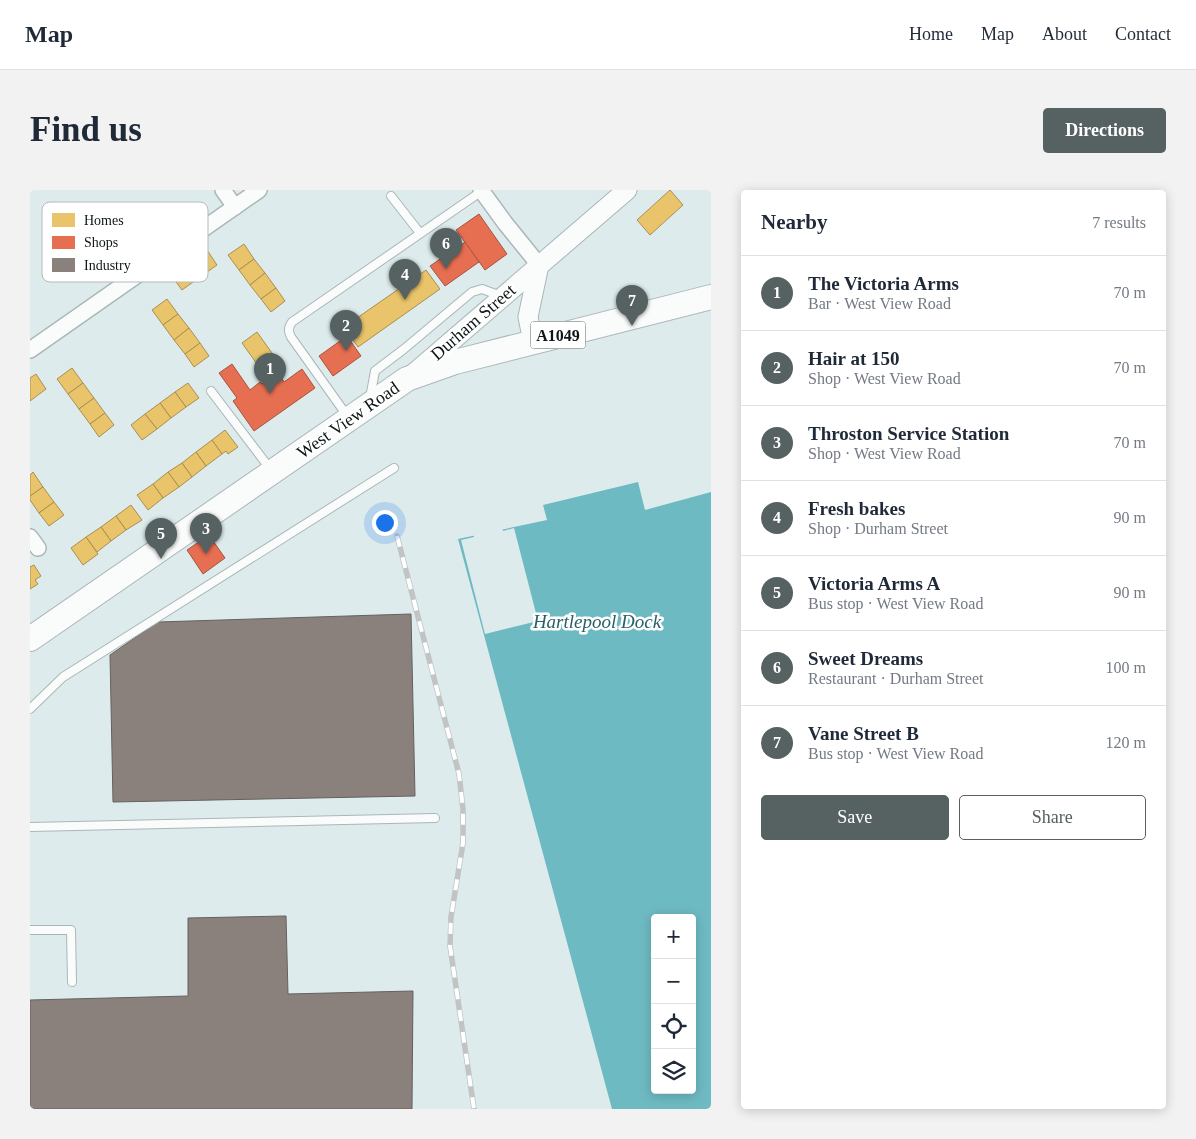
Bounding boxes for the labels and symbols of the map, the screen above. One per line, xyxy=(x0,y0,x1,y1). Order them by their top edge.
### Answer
legend xyxy=(42,202,208,282)
text: Homes xyxy=(84,213,124,228)
pin: 6 xyxy=(430,228,462,269)
text: Shops xyxy=(84,235,118,250)
text: Industry xyxy=(84,258,131,273)
pin: 4 xyxy=(389,259,421,300)
street label: Durham Street xyxy=(427,280,519,364)
pin: 7 xyxy=(616,285,648,326)
pin: 2 xyxy=(330,310,362,351)
road number: A1049 xyxy=(530,322,586,348)
pin: 1 xyxy=(254,353,286,394)
street label: West View Road xyxy=(293,377,403,463)
your location xyxy=(372,510,398,536)
pin: 3 xyxy=(190,513,222,554)
pin: 5 xyxy=(145,518,177,559)
water label: Hartlepool Dock xyxy=(532,611,662,632)

